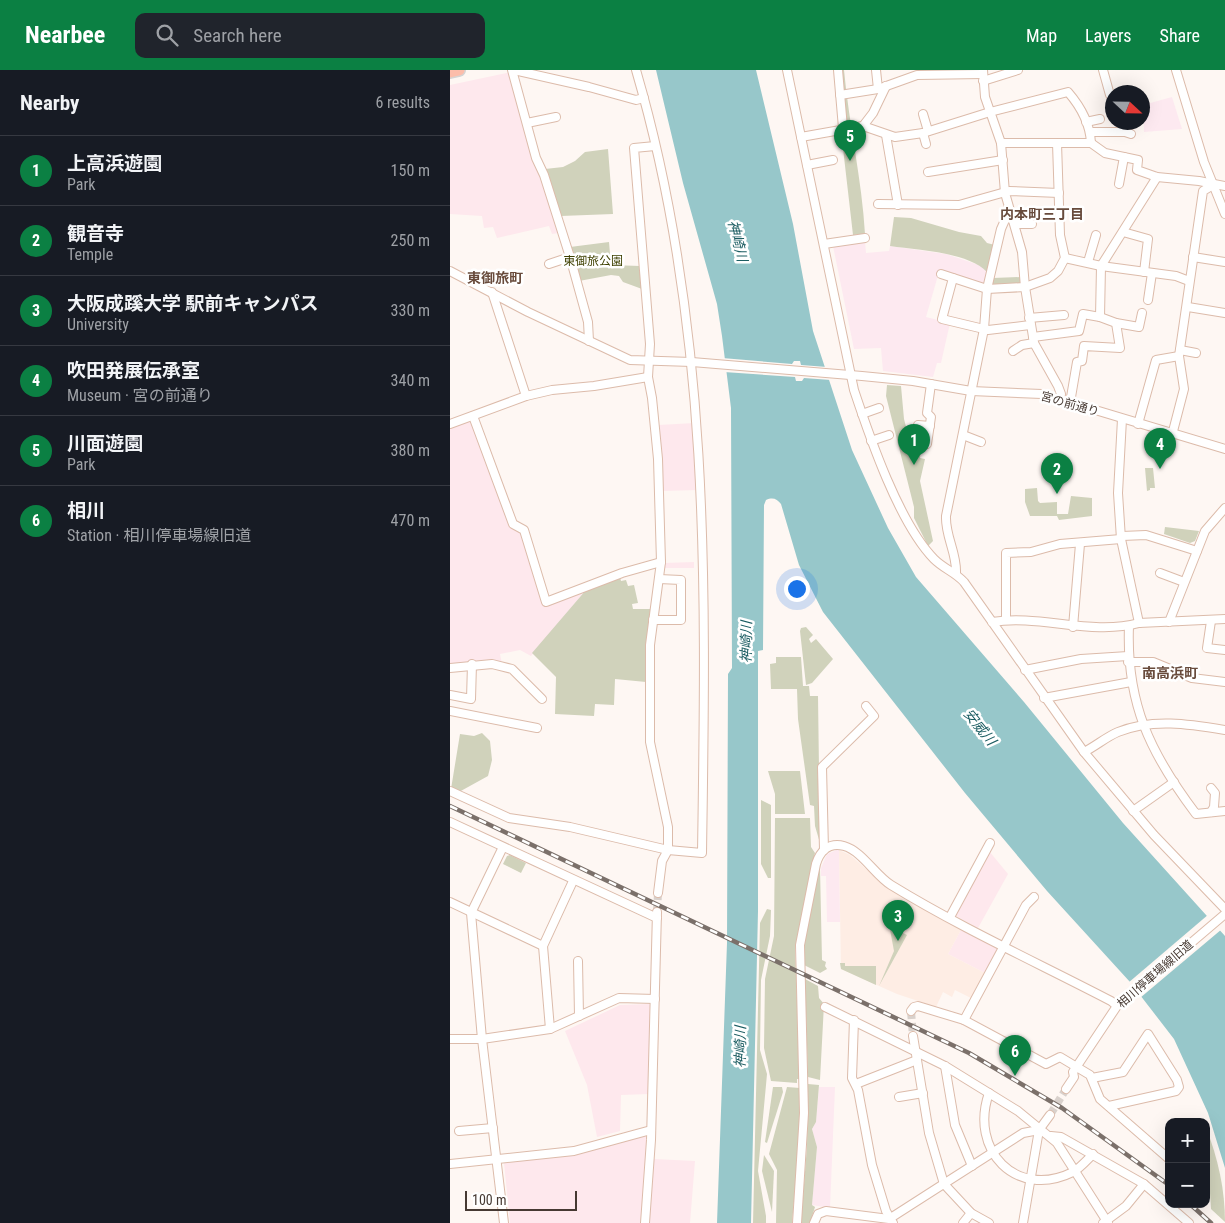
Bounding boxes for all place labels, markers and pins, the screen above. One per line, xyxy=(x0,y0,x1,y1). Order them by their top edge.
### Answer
pin: 5 xyxy=(834,120,866,161)
pin: 1 xyxy=(898,424,930,465)
pin: 4 xyxy=(1144,428,1176,469)
pin: 2 xyxy=(1041,453,1073,494)
pin: 3 xyxy=(882,900,914,941)
pin: 6 xyxy=(999,1035,1031,1076)

